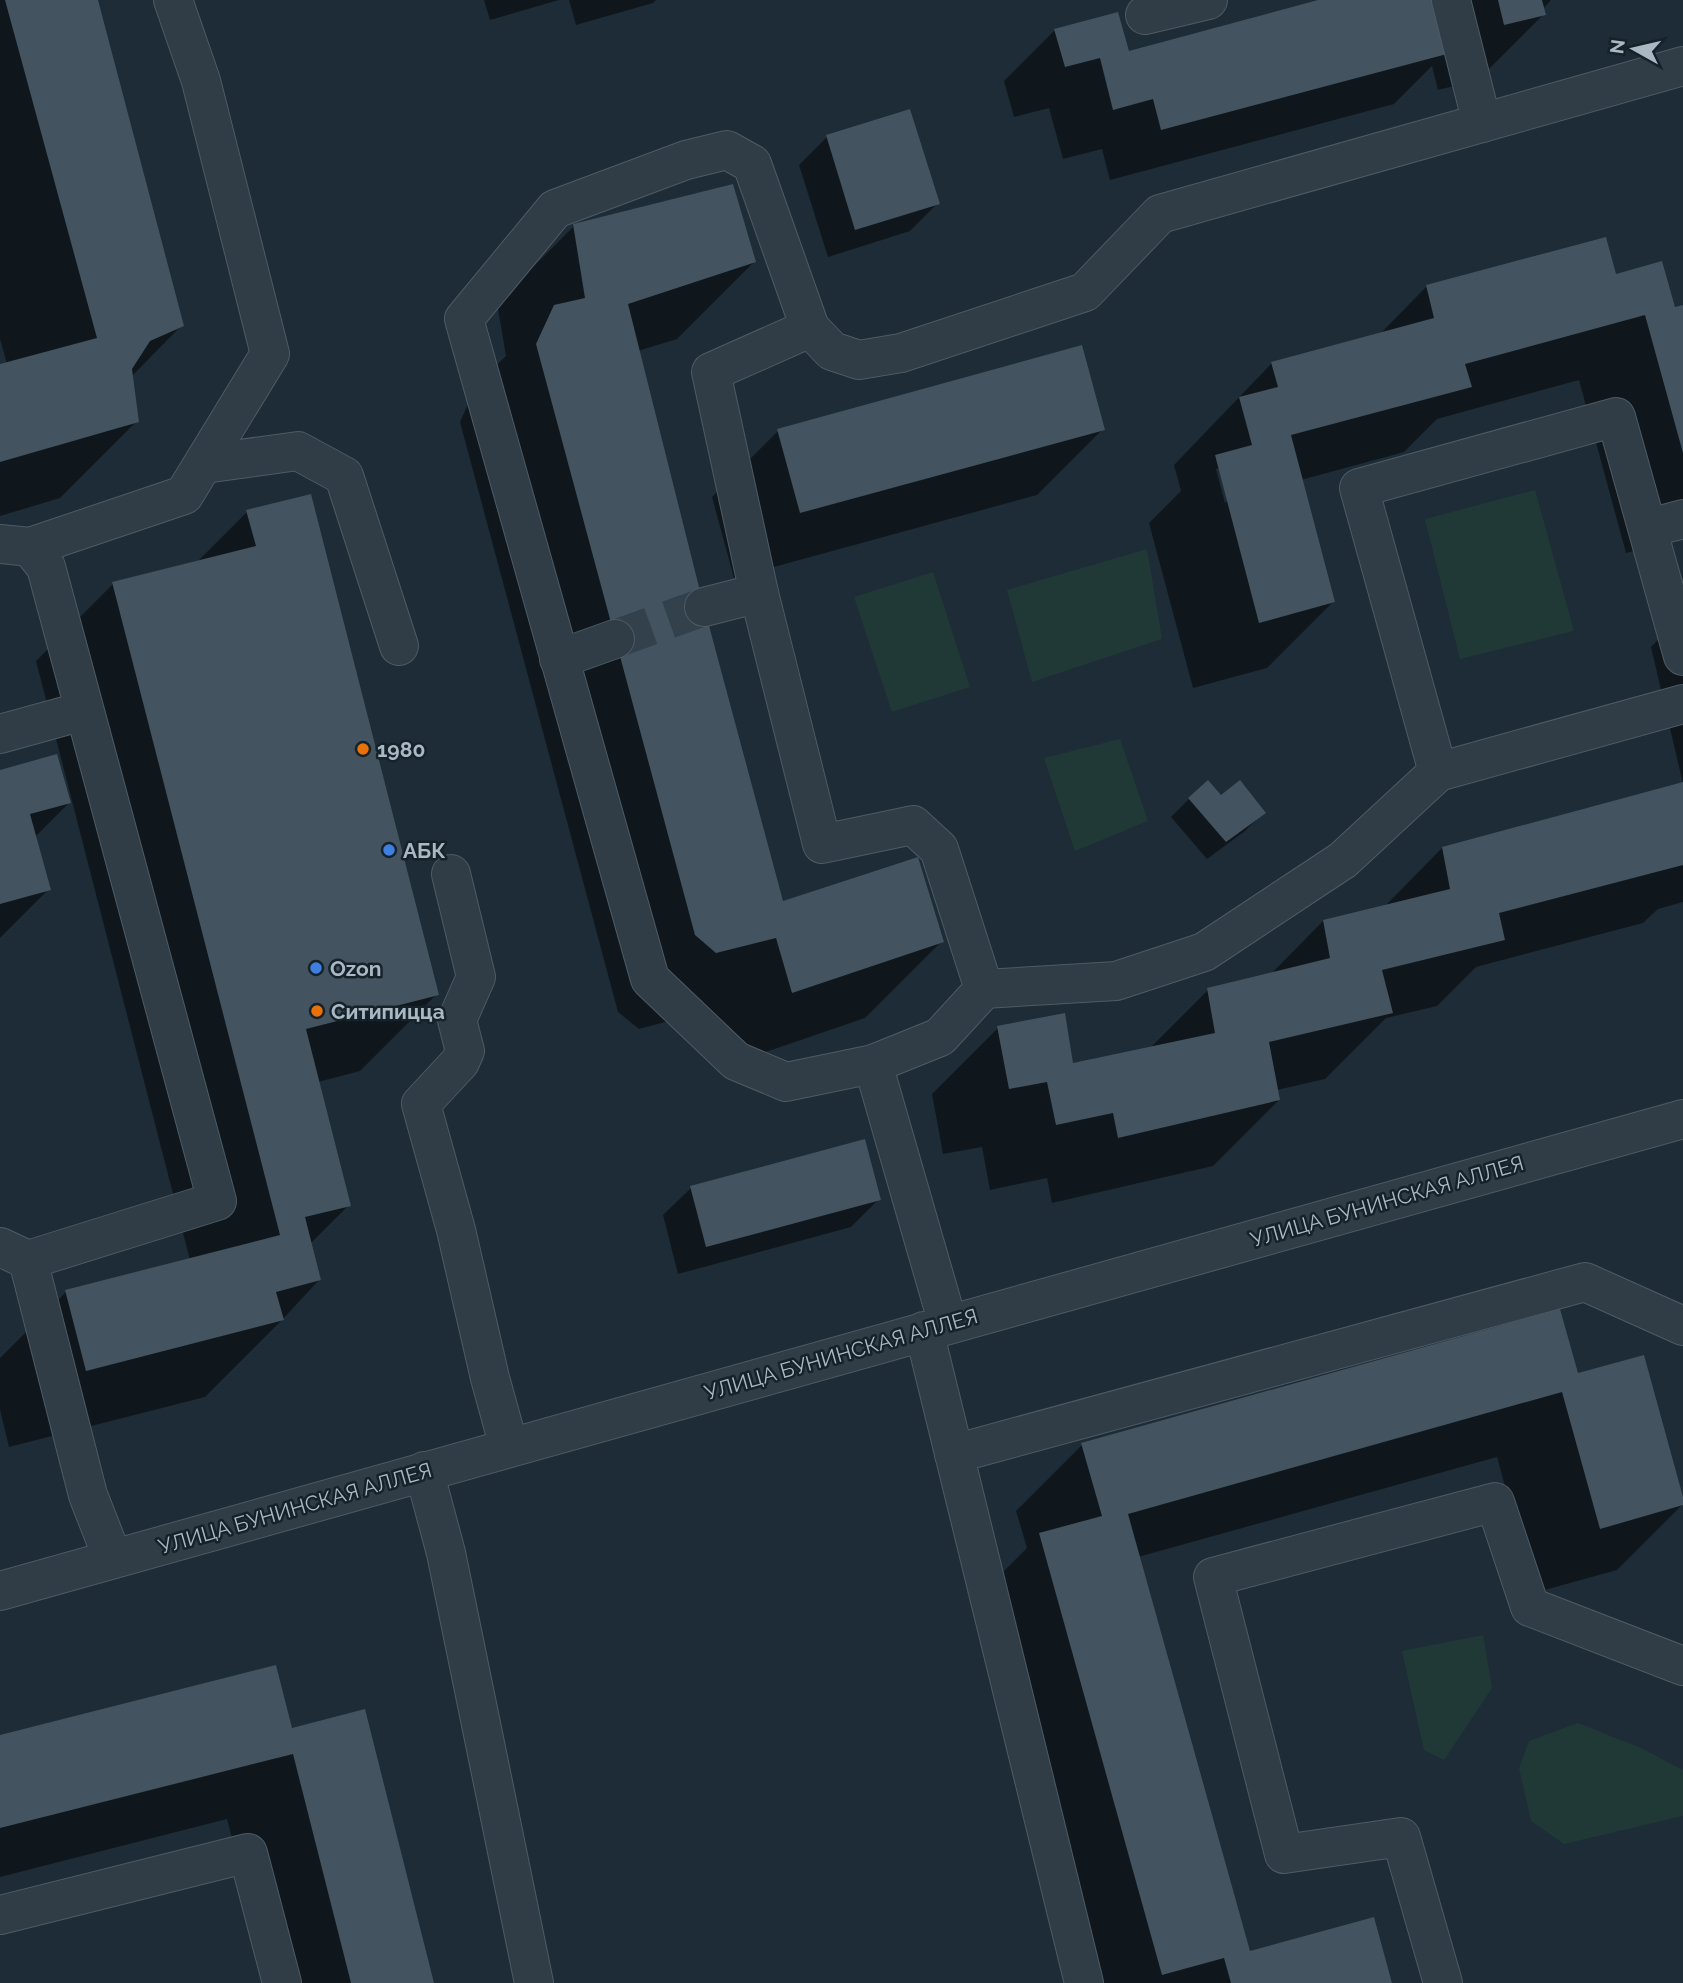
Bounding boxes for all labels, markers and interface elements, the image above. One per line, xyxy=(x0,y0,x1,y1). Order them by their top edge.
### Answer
north arrow xyxy=(1599,14,1669,84)
text: N xyxy=(1605,38,1629,55)
place label: 1980 xyxy=(377,737,425,762)
marker: 1980 xyxy=(355,741,371,757)
place label: АБК xyxy=(403,838,446,863)
marker: АБК xyxy=(381,842,397,858)
place label: Ozon xyxy=(330,956,381,981)
marker: Ozon xyxy=(308,960,324,976)
place label: Ситипицца xyxy=(331,999,445,1024)
marker: Ситипицца xyxy=(309,1003,325,1019)
street label: УЛИЦА БУНИНСКАЯ АЛЛЕЯ xyxy=(1248,1150,1526,1252)
street label: УЛИЦА БУНИНСКАЯ АЛЛЕЯ xyxy=(702,1303,980,1405)
street label: УЛИЦА БУНИНСКАЯ АЛЛЕЯ xyxy=(156,1457,434,1559)

